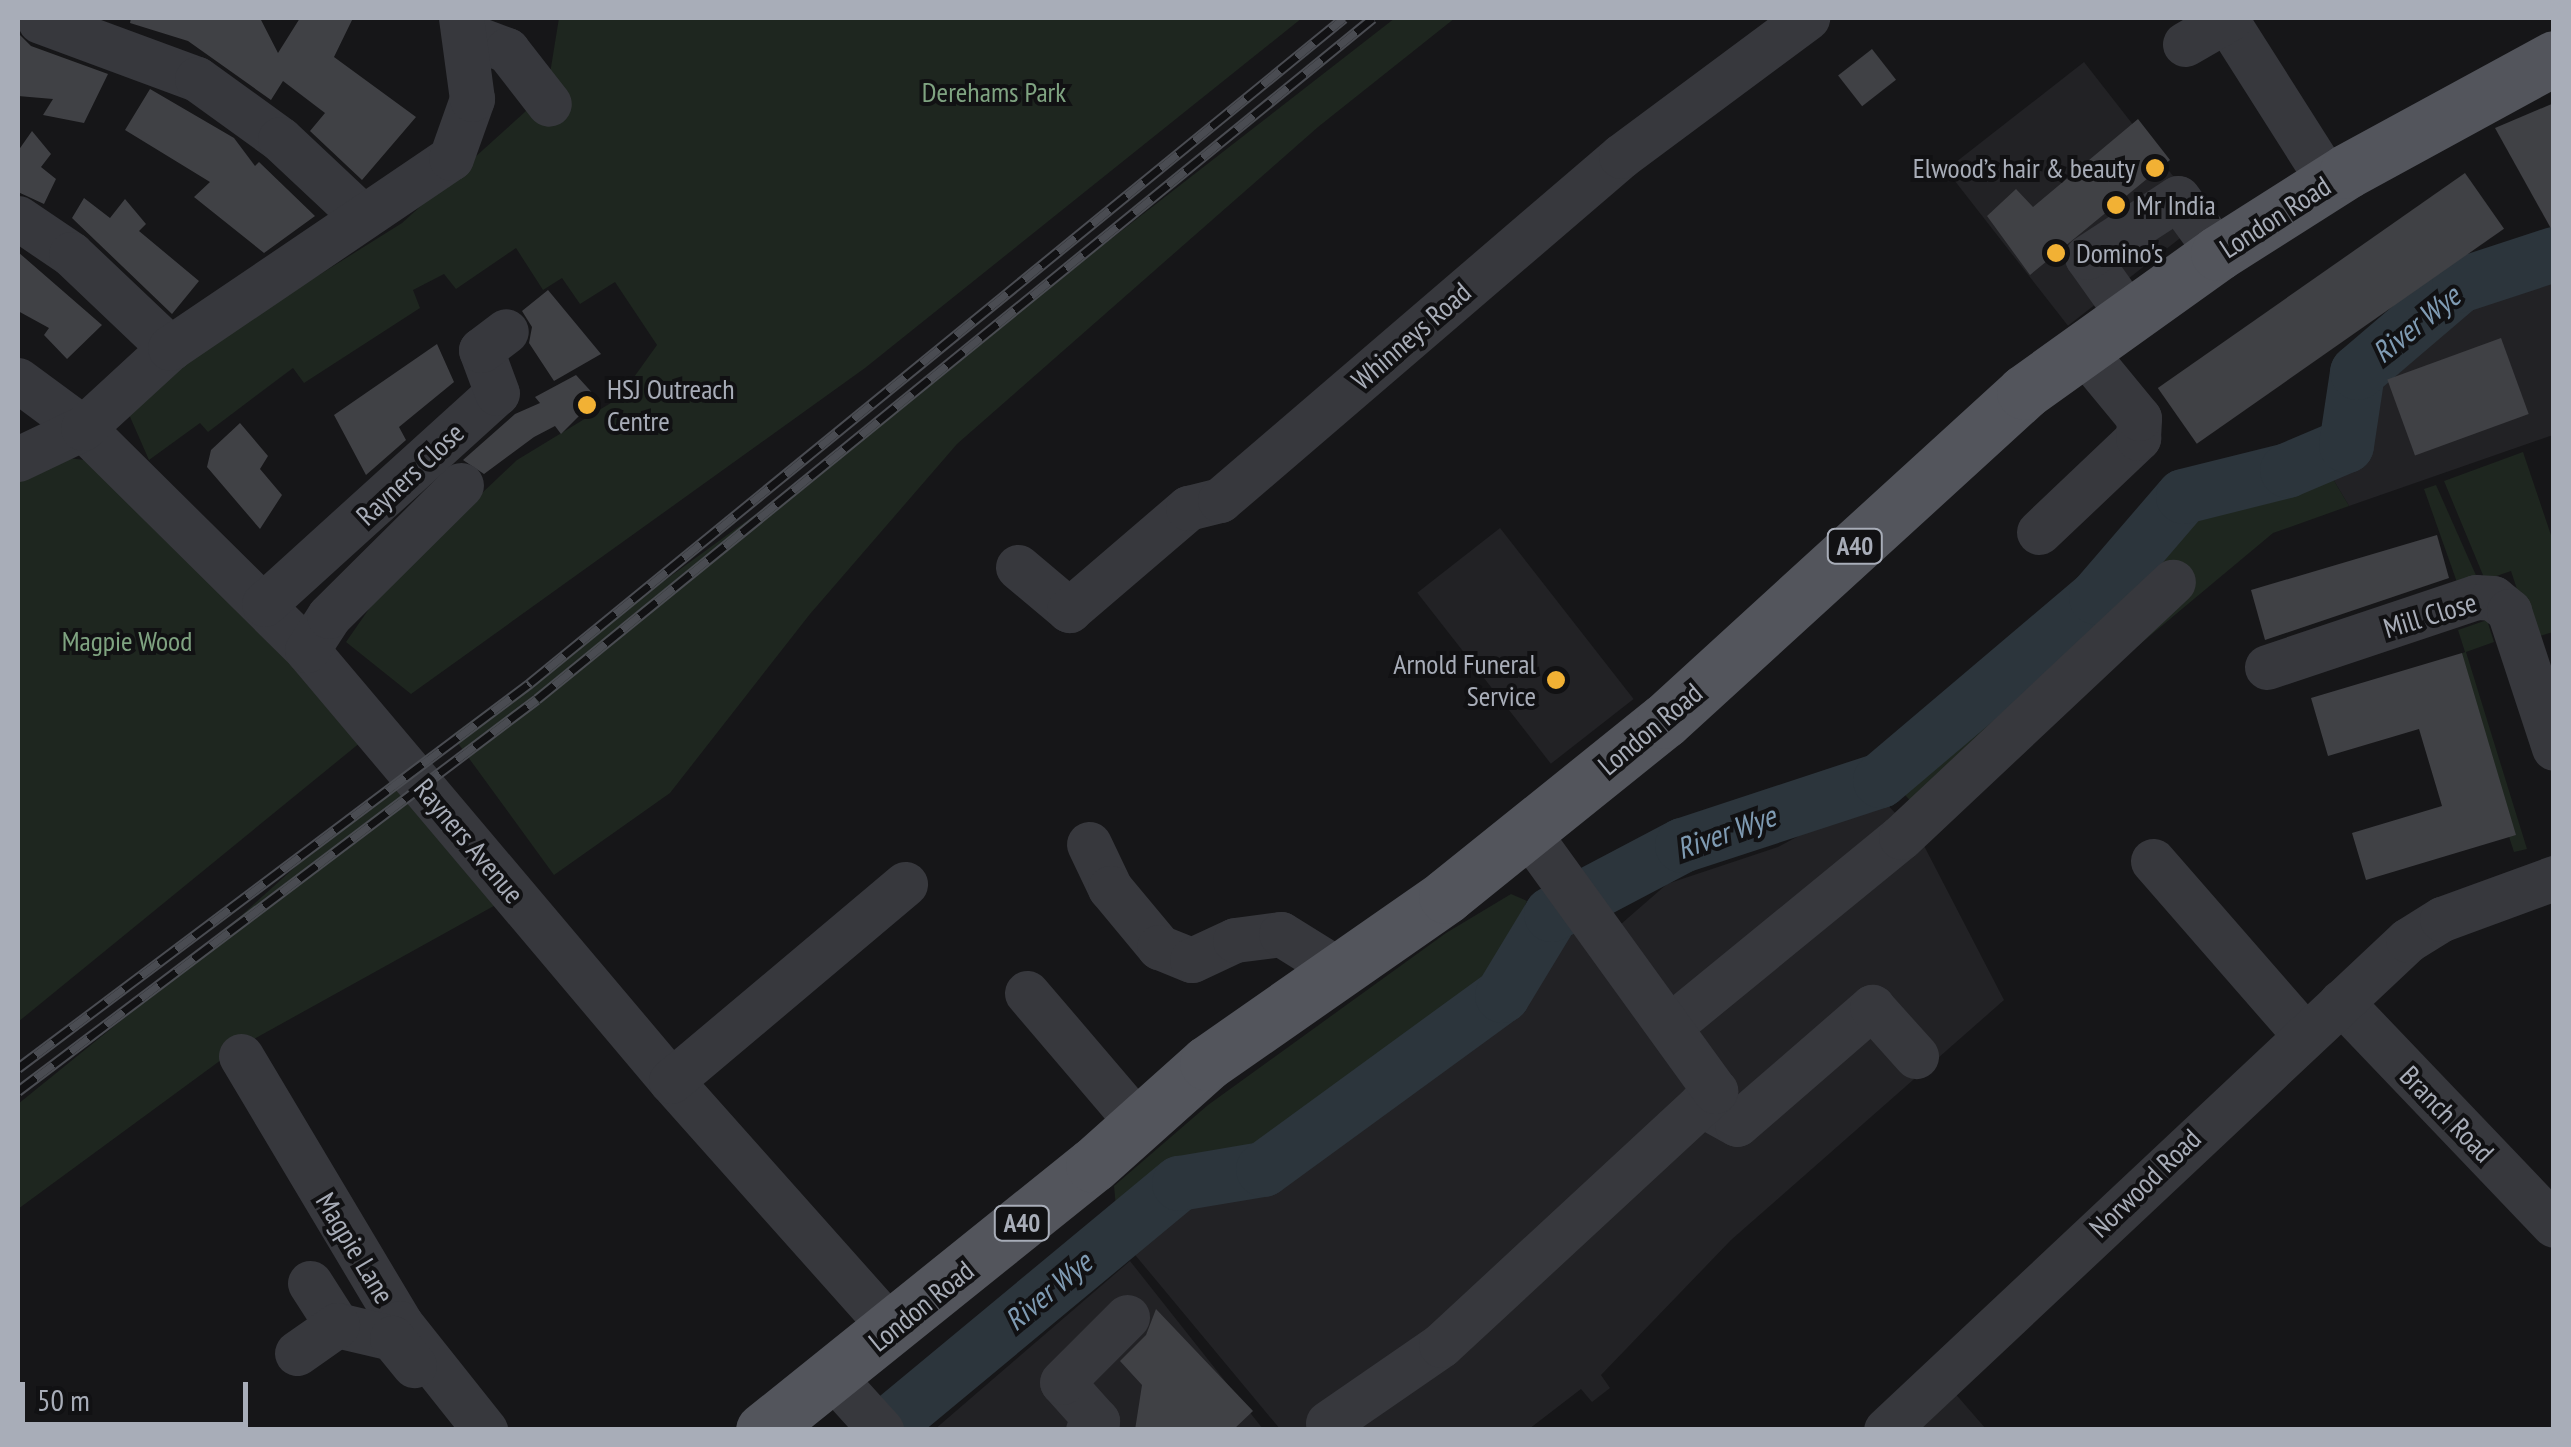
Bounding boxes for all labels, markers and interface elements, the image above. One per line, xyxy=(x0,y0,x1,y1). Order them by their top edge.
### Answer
park label: Derehams Park xyxy=(922,75,1066,109)
place label: Elwood’s hair & beauty xyxy=(1913,151,2135,185)
marker: Elwood’s hair & beauty xyxy=(2144,157,2166,179)
street label: London Road xyxy=(2213,169,2337,265)
place label: Mr India xyxy=(2136,188,2216,222)
marker: Mr India xyxy=(2105,194,2127,216)
place label: Domino's xyxy=(2076,236,2163,270)
marker: Domino's xyxy=(2045,242,2067,264)
street label: Whinneys Road xyxy=(1345,275,1477,397)
water label: River Wye xyxy=(2365,278,2467,370)
place label: HSJ Outreach Centre xyxy=(607,372,735,438)
marker: HSJ Outreach Centre xyxy=(576,394,598,416)
street label: Rayners Close xyxy=(349,416,471,532)
road number: A40 xyxy=(1825,526,1885,566)
street label: Mill Close xyxy=(2379,585,2481,645)
park label: Magpie Wood xyxy=(61,624,193,658)
place label: Arnold Funeral Service xyxy=(1393,647,1536,713)
marker: Arnold Funeral Service xyxy=(1545,669,1567,691)
street label: London Road xyxy=(1591,676,1709,782)
street label: Rayners Avenue xyxy=(407,772,531,910)
water label: River Wye xyxy=(1671,797,1781,867)
street label: Branch Road xyxy=(2393,1059,2501,1169)
street label: Norwood Road xyxy=(2083,1122,2207,1244)
street label: Magpie Lane xyxy=(309,1187,401,1309)
road number: A40 xyxy=(992,1203,1052,1243)
water label: River Wye xyxy=(997,1244,1099,1338)
street label: London Road xyxy=(862,1254,980,1358)
scale bar xyxy=(25,1362,252,1424)
text: 50 m xyxy=(37,1380,90,1419)

